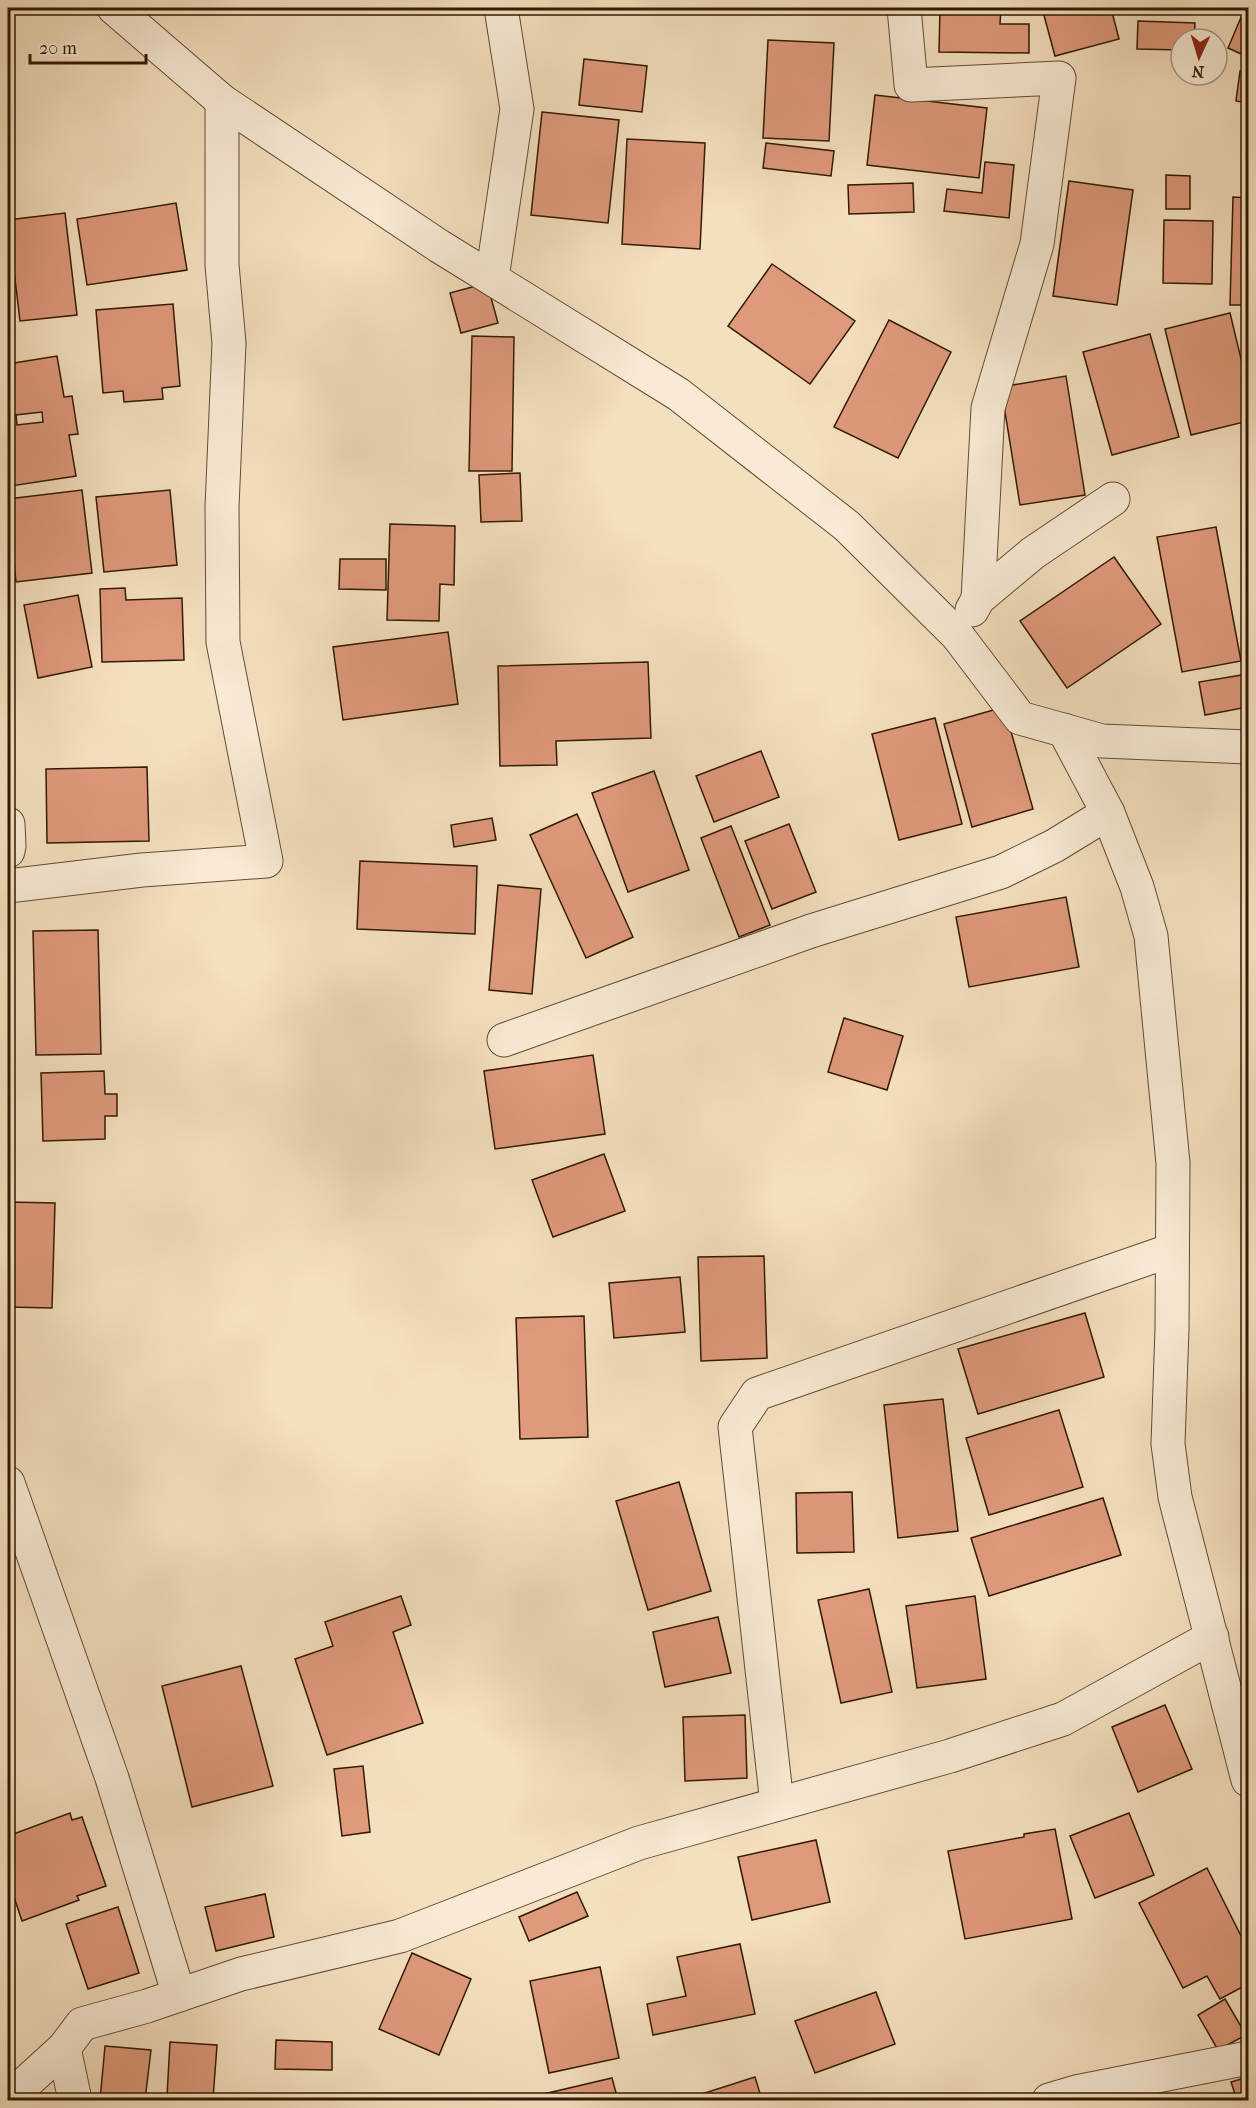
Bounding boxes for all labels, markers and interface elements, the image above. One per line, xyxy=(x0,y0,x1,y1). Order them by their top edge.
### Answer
scale bar xyxy=(30,27,146,65)
north arrow xyxy=(1169,27,1229,87)
text: 20 m xyxy=(39,38,77,59)
text: N xyxy=(1190,62,1205,81)

